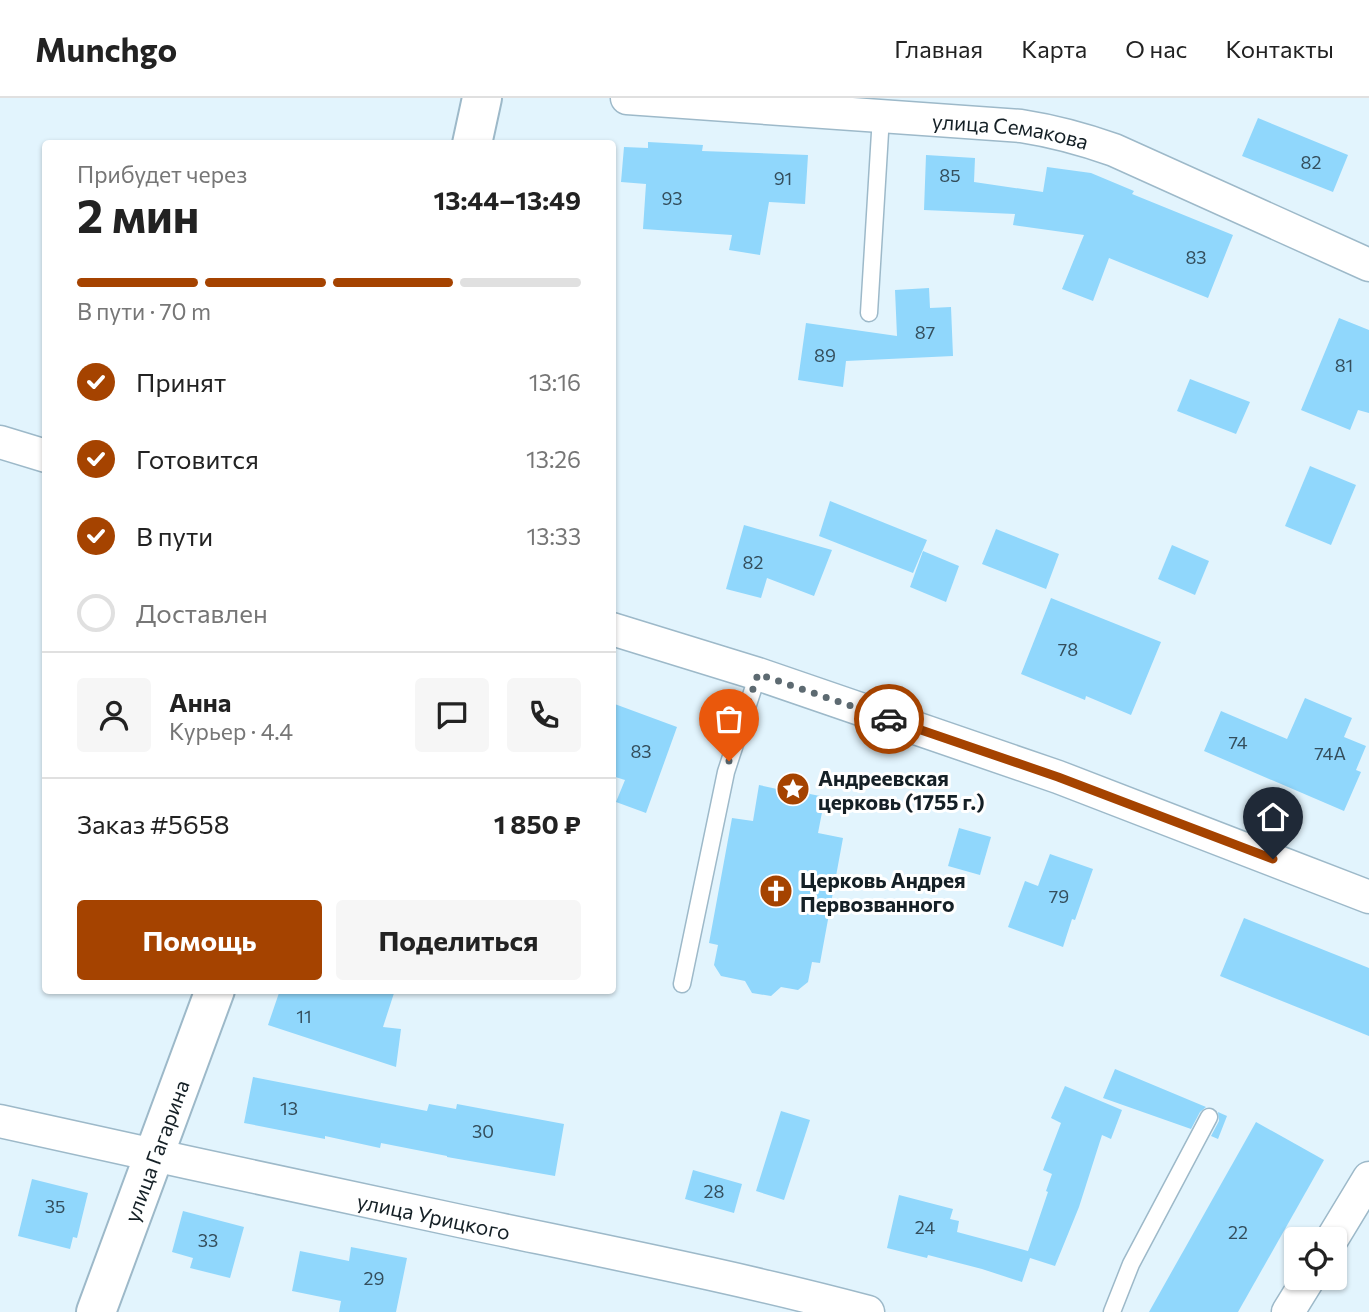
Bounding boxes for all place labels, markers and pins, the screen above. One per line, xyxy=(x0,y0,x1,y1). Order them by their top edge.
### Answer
pin xyxy=(699,689,759,761)
place label: Андреевская церковь (1755 г.) xyxy=(818,765,985,814)
place icon: Андреевская церковь (1755 г.) xyxy=(774,770,812,808)
pin xyxy=(1243,787,1303,859)
place label: Церковь Андрея Первозванного xyxy=(800,867,966,916)
church icon: Церковь Андрея Первозванного xyxy=(757,872,795,910)

